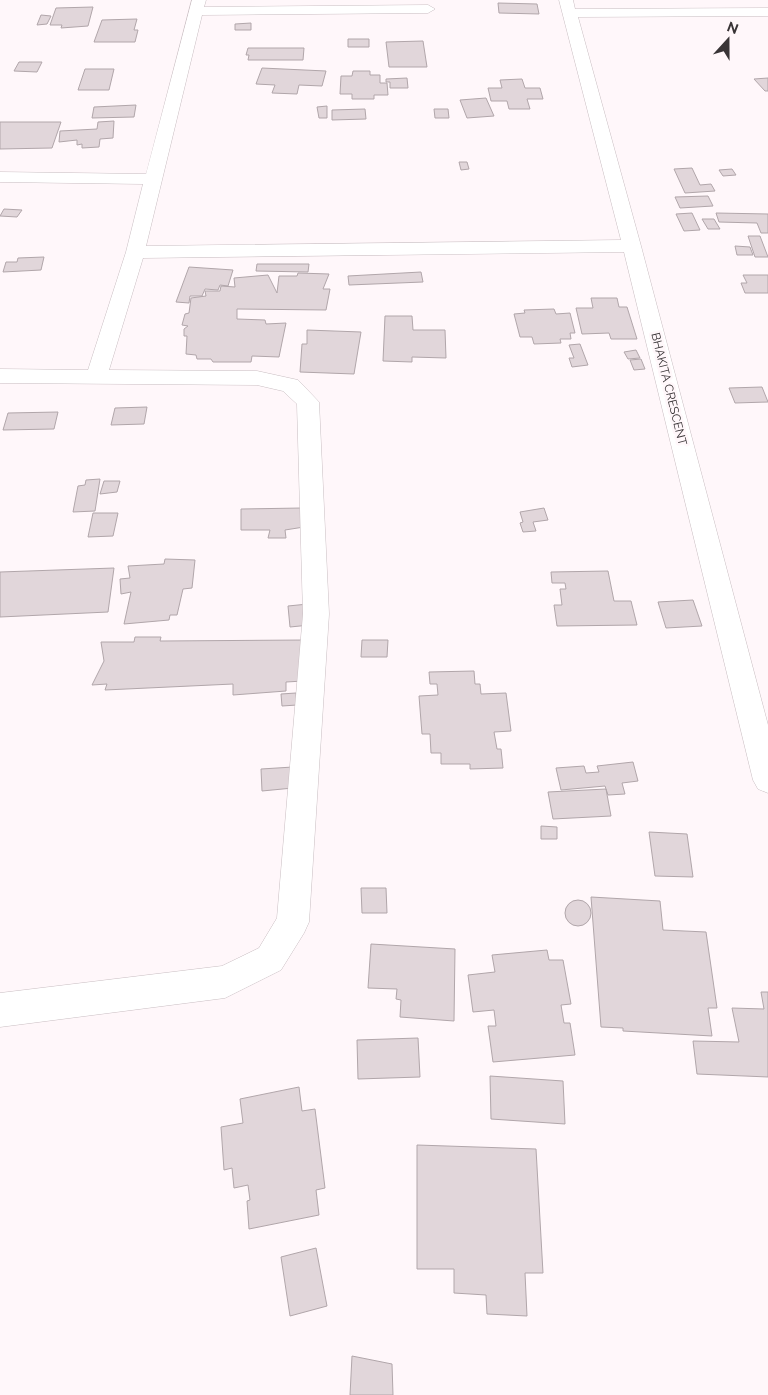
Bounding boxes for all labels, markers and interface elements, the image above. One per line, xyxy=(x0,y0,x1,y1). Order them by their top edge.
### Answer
north arrow xyxy=(703,15,753,65)
text: N xyxy=(725,18,741,37)
street label: BHAKITA CRESCENT xyxy=(648,331,690,447)

